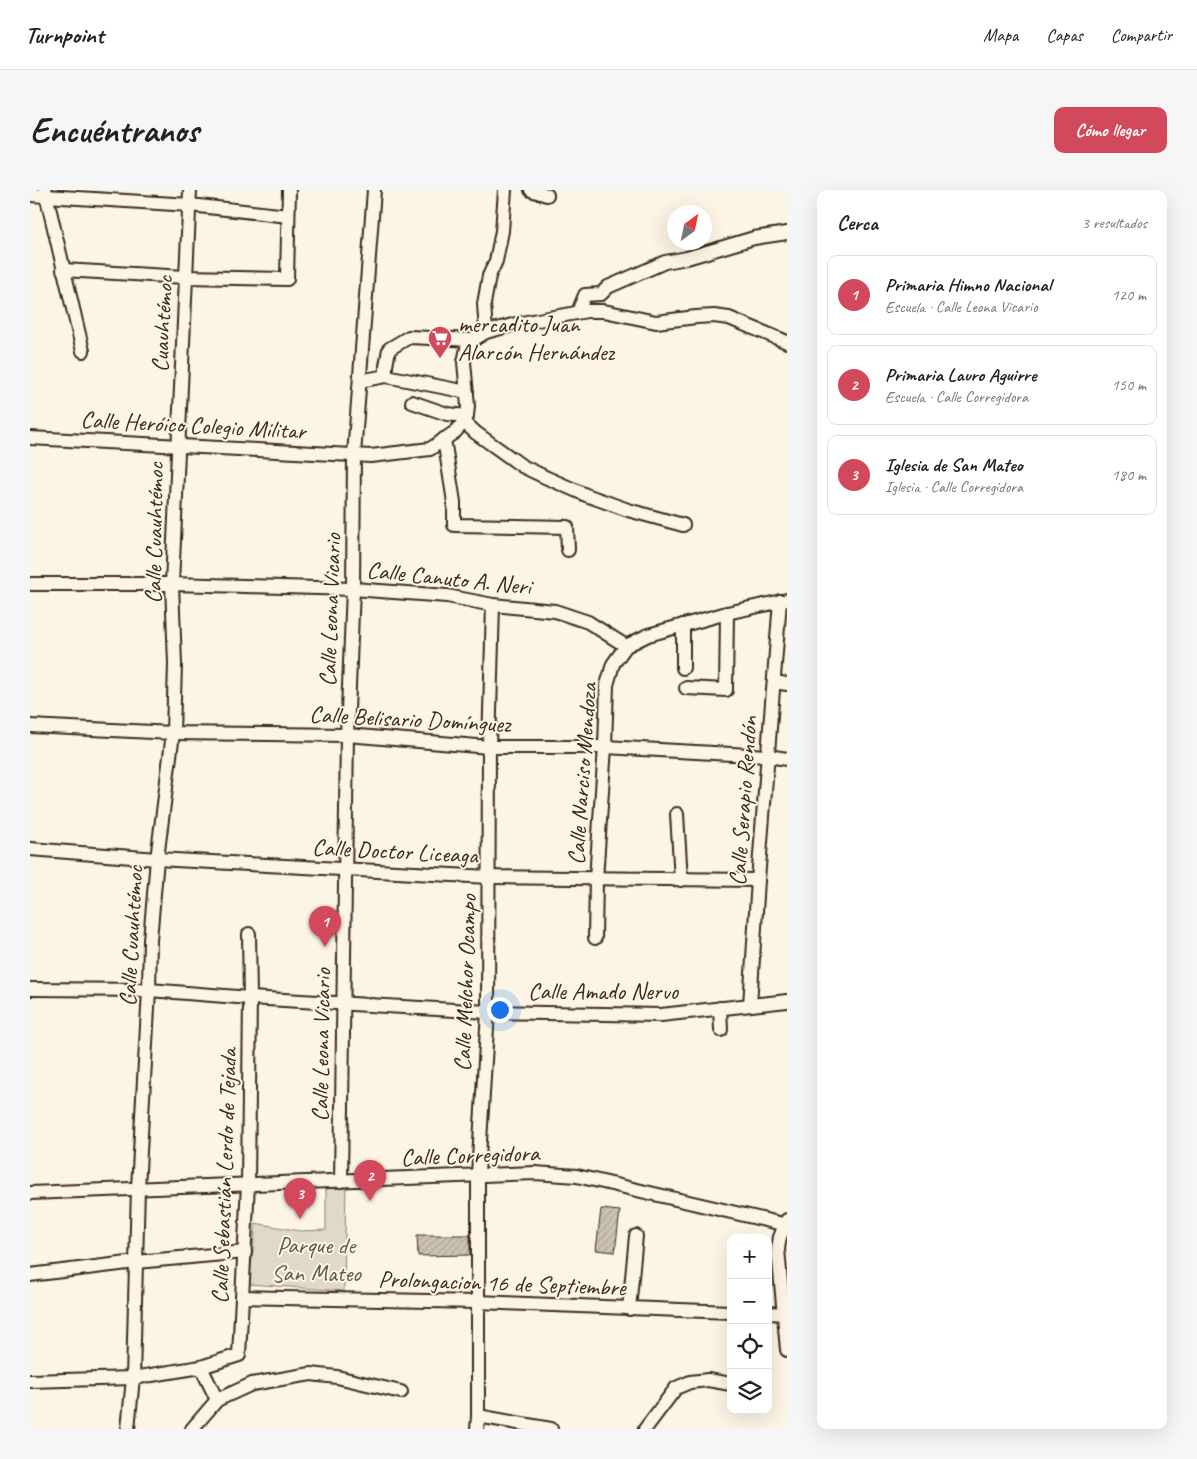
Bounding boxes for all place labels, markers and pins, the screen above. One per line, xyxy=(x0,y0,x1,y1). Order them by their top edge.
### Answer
place label: mercadito Juan Alarcón Hernández xyxy=(458,309,616,367)
supermarket icon: mercadito Juan Alarcón Hernández xyxy=(427,325,453,359)
pin: 1 xyxy=(309,906,341,947)
pin: 2 xyxy=(354,1160,386,1201)
pin: 3 xyxy=(284,1178,316,1219)

